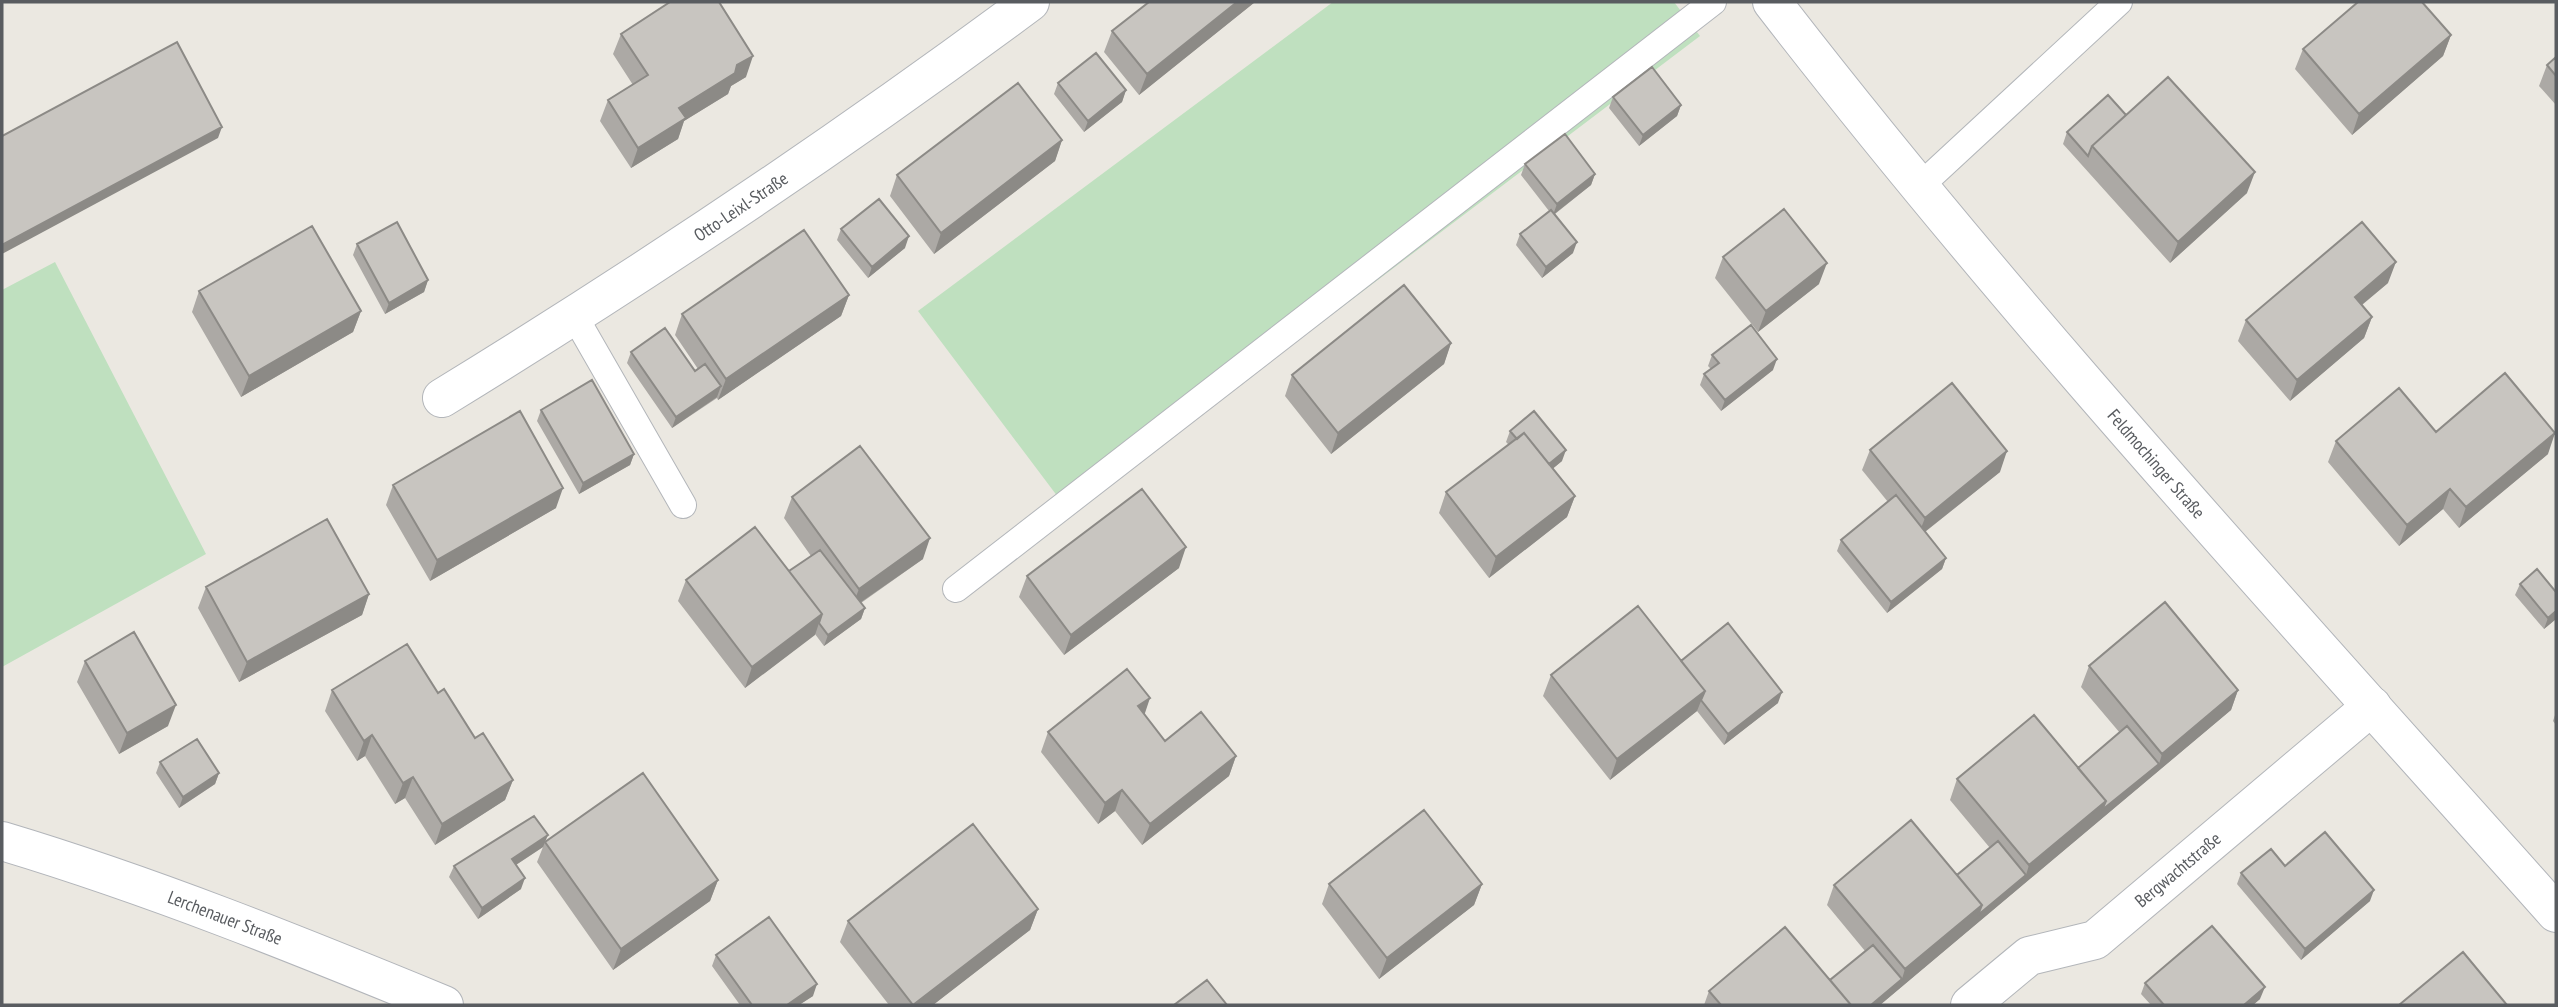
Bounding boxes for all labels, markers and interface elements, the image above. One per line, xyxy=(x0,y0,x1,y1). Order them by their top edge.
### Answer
street label: Otto-Leixl-Straße xyxy=(689,167,792,246)
street label: Feldmochinger Straße xyxy=(2103,404,2210,523)
street label: Bergwachtstraße xyxy=(2130,827,2225,912)
street label: Lerchenauer Straße xyxy=(165,885,286,950)

